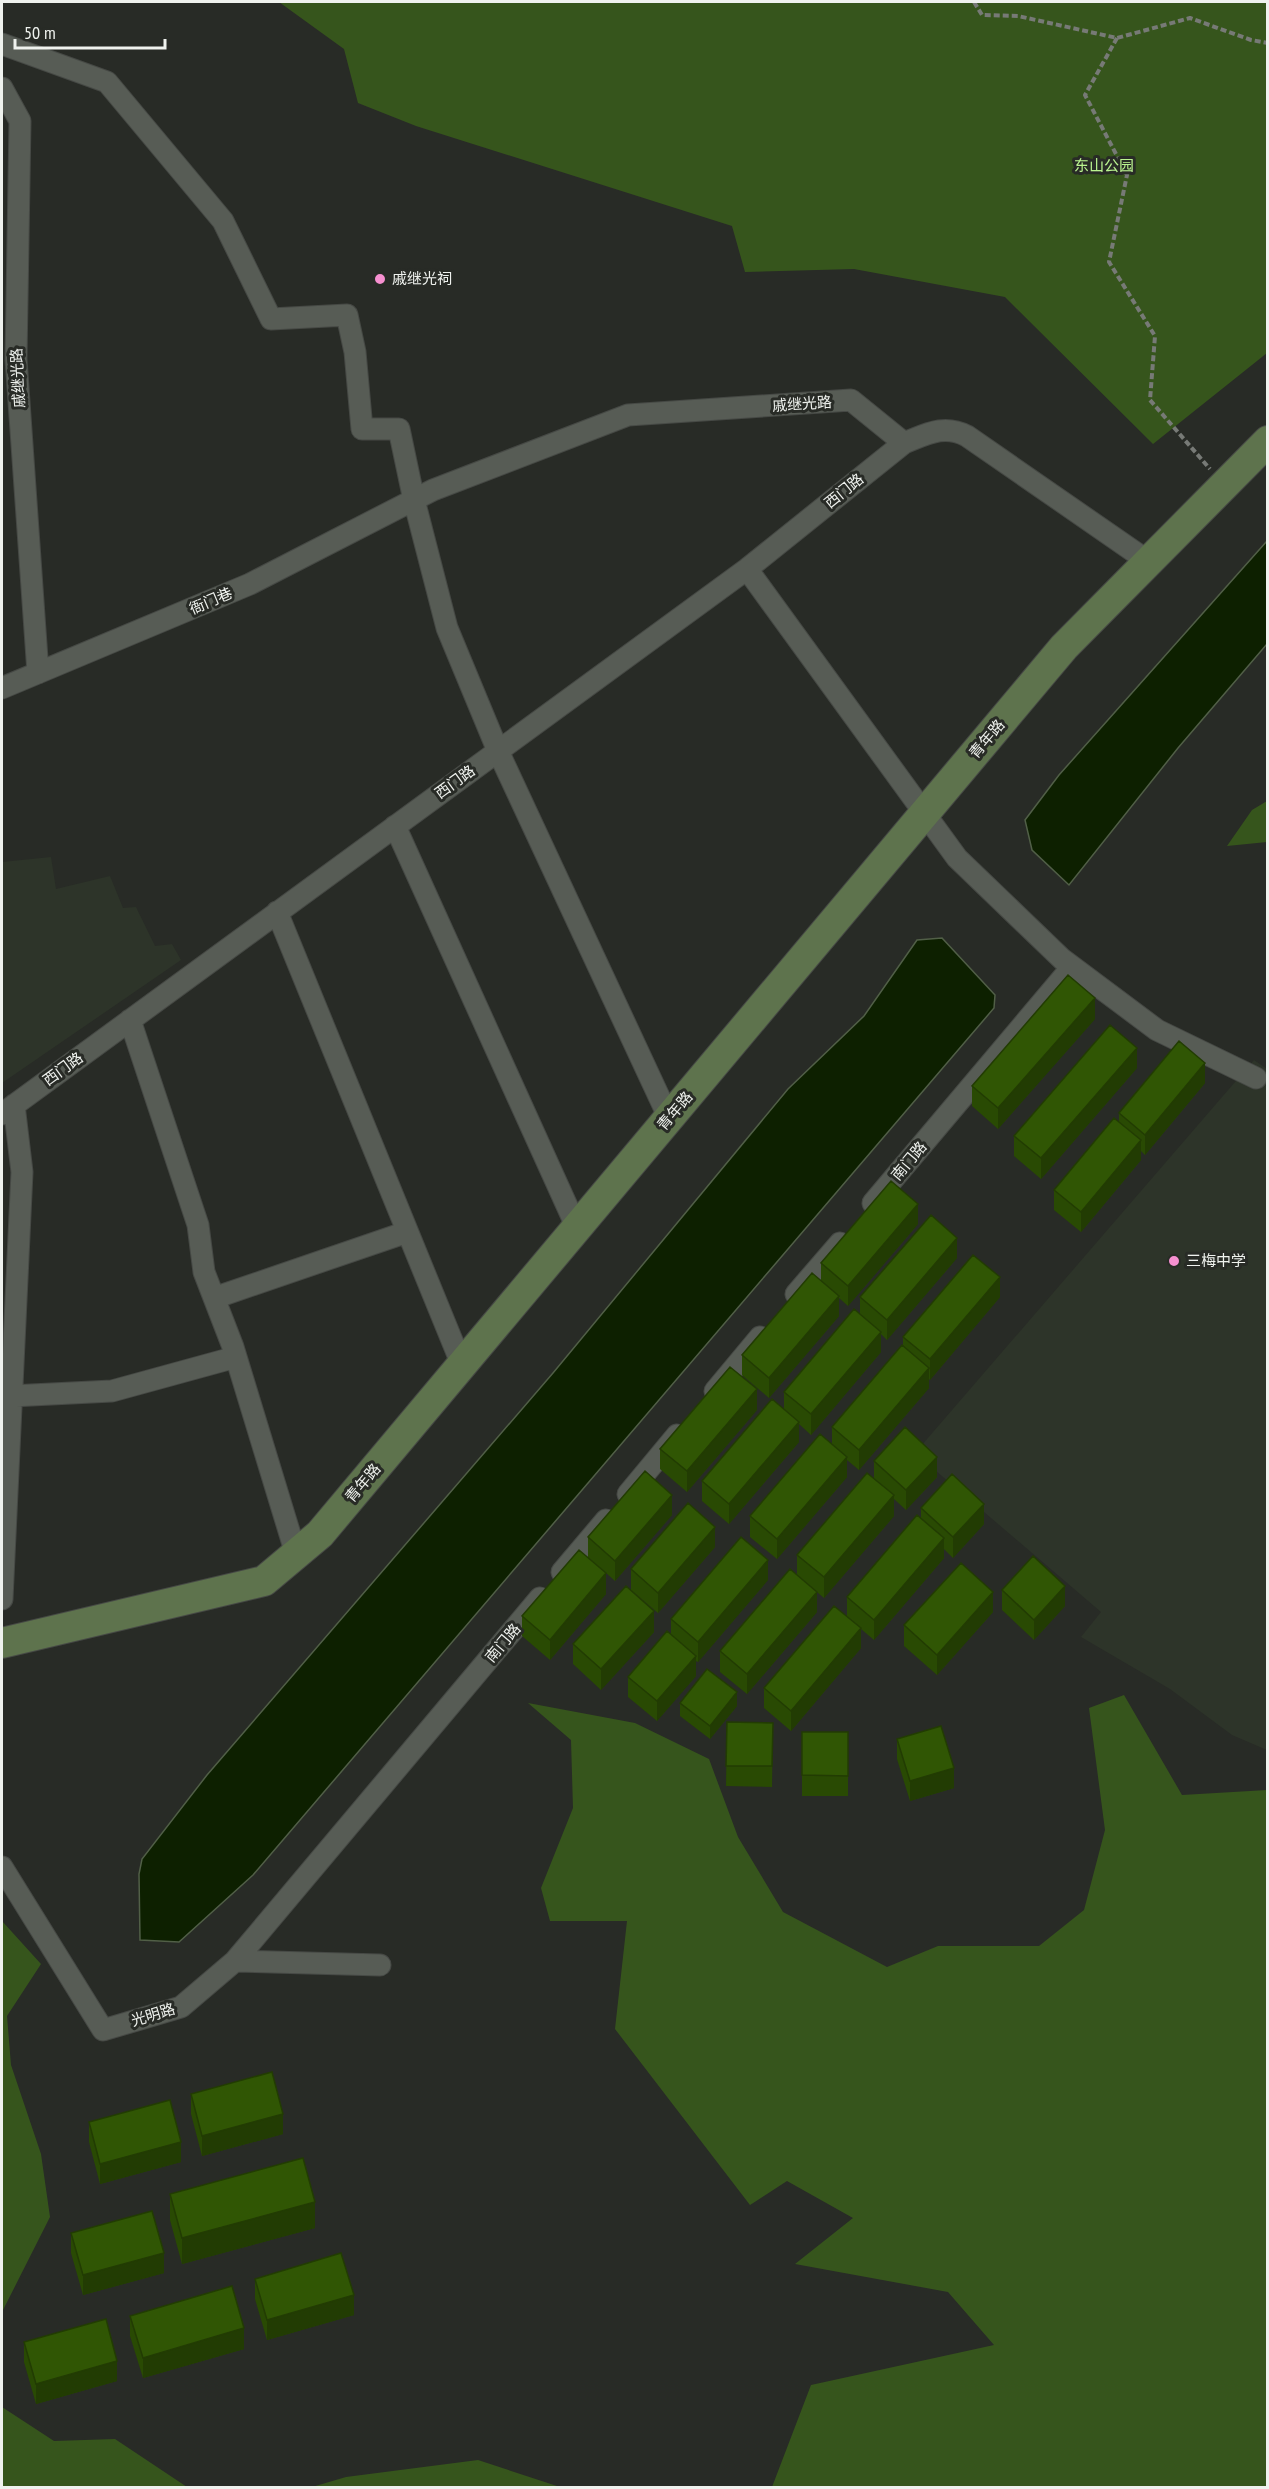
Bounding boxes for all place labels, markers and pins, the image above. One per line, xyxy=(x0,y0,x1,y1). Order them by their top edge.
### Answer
place label: 戚继光祠 xyxy=(392,269,452,288)
marker: 戚继光祠 xyxy=(373,272,387,286)
place label: 三梅中学 xyxy=(1186,1251,1246,1270)
marker: 三梅中学 xyxy=(1167,1254,1181,1268)

